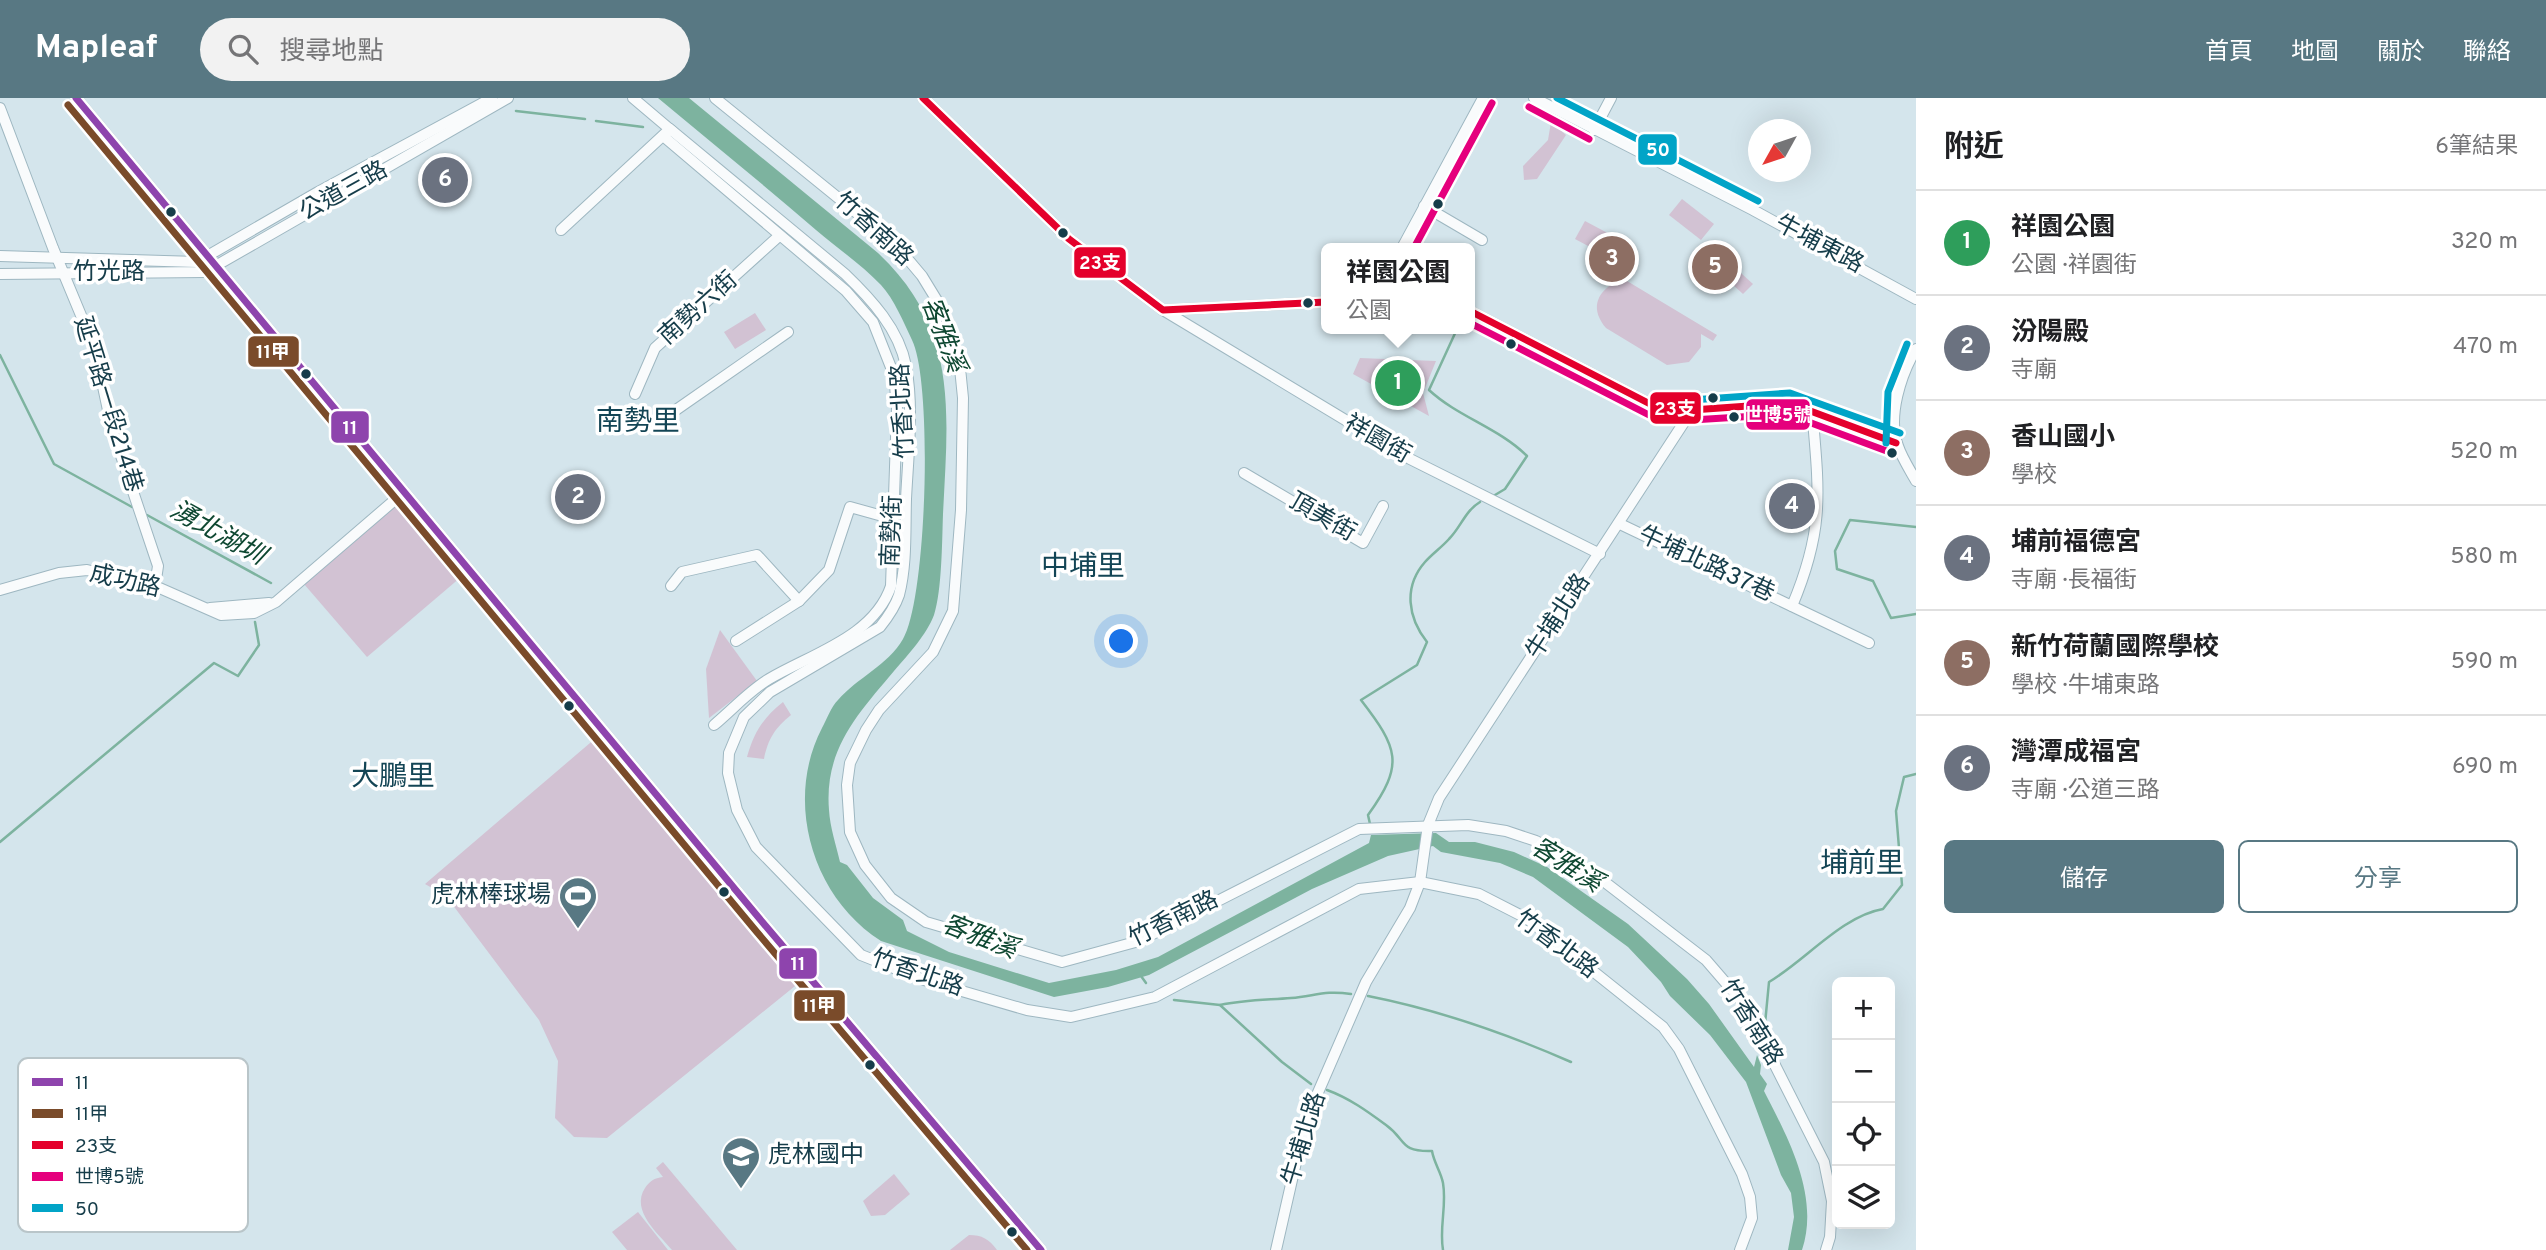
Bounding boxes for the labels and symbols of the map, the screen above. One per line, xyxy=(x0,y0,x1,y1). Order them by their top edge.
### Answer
north arrow xyxy=(1748,119,1811,182)
line badge: 50 xyxy=(1637,133,1678,166)
text: 50 xyxy=(1646,139,1670,163)
pin: 6 xyxy=(422,154,468,206)
street label: 公道三路 xyxy=(295,156,393,228)
street label: 竹香南路 xyxy=(827,187,919,273)
unlabelled marker xyxy=(1431,197,1445,211)
unlabelled marker xyxy=(164,205,178,219)
street label: 牛埔東路 xyxy=(1770,209,1868,281)
unlabelled marker xyxy=(1056,226,1070,240)
pin: 3 xyxy=(1589,233,1635,285)
pin: 5 xyxy=(1692,241,1738,293)
line badge: 23支 xyxy=(1073,246,1127,279)
text: 23支 xyxy=(1079,252,1121,276)
street label: 竹光路 xyxy=(73,258,145,288)
street label: 南勢六街 xyxy=(653,266,745,352)
water label: 客雅溪 xyxy=(913,293,973,381)
unlabelled marker xyxy=(1301,296,1315,310)
street label: 延平路一段214巷 xyxy=(66,314,148,496)
line badge: 11甲 xyxy=(247,335,300,368)
unlabelled marker xyxy=(1504,337,1518,351)
text: 11甲 xyxy=(256,341,290,365)
pin: 1 xyxy=(1375,357,1421,409)
street label: 竹香北路 xyxy=(887,362,921,460)
unlabelled marker xyxy=(299,367,313,381)
line badge: 23支 xyxy=(1649,391,1702,425)
unlabelled marker xyxy=(1706,391,1720,405)
text: 23支 xyxy=(1654,398,1696,422)
line badge: 世博5號 xyxy=(1745,398,1811,431)
text: 世博5號 xyxy=(1744,404,1812,428)
district label: 南勢里 xyxy=(596,405,680,441)
street label: 祥園街 xyxy=(1338,409,1416,471)
line badge: 11 xyxy=(330,410,370,444)
unlabelled marker xyxy=(1727,410,1741,424)
text: 11 xyxy=(342,417,358,441)
unlabelled marker xyxy=(1885,446,1899,460)
pin: 2 xyxy=(555,471,601,523)
pin: 4 xyxy=(1769,480,1815,532)
street label: 頂美街 xyxy=(1283,487,1361,549)
water label: 湧北湖圳 xyxy=(164,494,274,576)
street label: 南勢街 xyxy=(877,494,909,568)
street label: 牛埔北路37巷 xyxy=(1633,520,1779,610)
district label: 中埔里 xyxy=(1041,550,1125,586)
street label: 成功路 xyxy=(87,559,163,605)
street label: 牛埔北路 xyxy=(1520,569,1598,665)
your location xyxy=(1104,624,1138,658)
unlabelled marker xyxy=(562,699,576,713)
district label: 大鵬里 xyxy=(351,760,435,796)
water label: 客雅溪 xyxy=(1524,831,1611,903)
district label: 埔前里 xyxy=(1820,847,1904,883)
sports icon: 虎林棒球場 xyxy=(557,875,599,930)
place label: 虎林棒球場 xyxy=(431,881,551,911)
unlabelled marker xyxy=(717,885,731,899)
street label: 竹香南路 xyxy=(1124,885,1224,955)
street label: 竹香北路 xyxy=(1509,904,1603,986)
water label: 客雅溪 xyxy=(937,909,1025,969)
street label: 竹香北路 xyxy=(867,944,967,1004)
line badge: 11 xyxy=(778,947,818,980)
text: 11 xyxy=(790,953,806,977)
street label: 竹香南路 xyxy=(1712,974,1788,1072)
line badge: 11甲 xyxy=(793,989,846,1022)
text: 11甲 xyxy=(802,995,836,1019)
legend xyxy=(18,1058,248,1232)
unlabelled marker xyxy=(863,1058,877,1072)
text: 11 xyxy=(75,1072,89,1096)
street label: 牛埔北路 xyxy=(1277,1089,1333,1189)
text: 11甲 xyxy=(75,1103,108,1127)
text: 23支 xyxy=(75,1135,117,1159)
school or university icon: 虎林國中 xyxy=(720,1135,762,1190)
place label: 虎林國中 xyxy=(768,1141,864,1171)
text: 世博5號 xyxy=(75,1166,144,1190)
text: 50 xyxy=(75,1198,99,1222)
unlabelled marker xyxy=(1005,1225,1019,1239)

